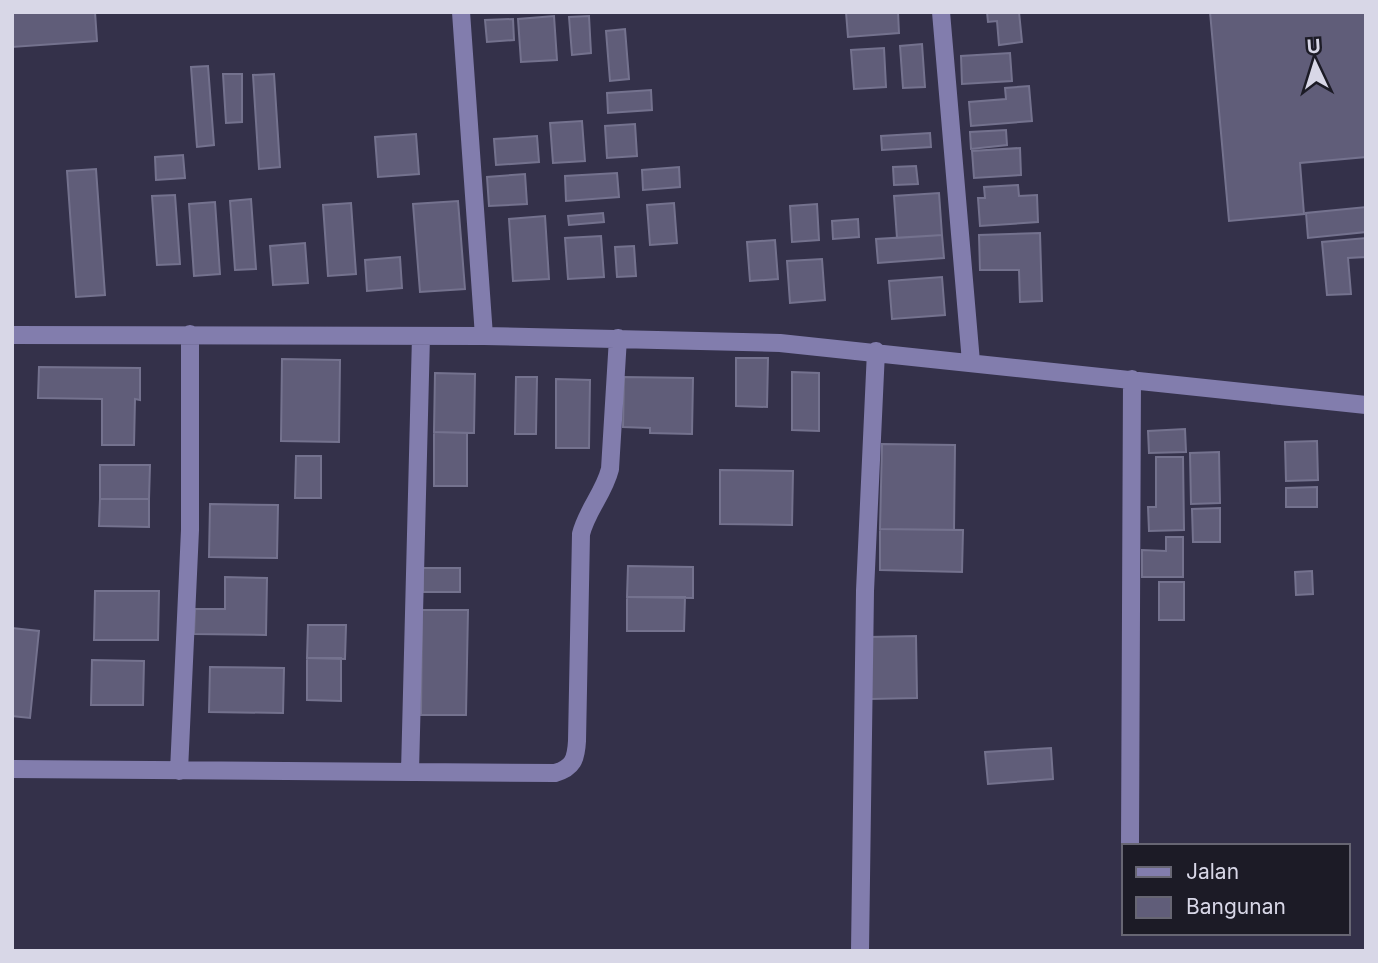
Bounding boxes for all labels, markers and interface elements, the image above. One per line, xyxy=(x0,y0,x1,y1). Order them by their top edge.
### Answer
north arrow xyxy=(1280,28,1350,98)
text: U xyxy=(1306,35,1322,58)
legend xyxy=(1122,844,1350,935)
text: Jalan xyxy=(1186,859,1239,884)
text: Bangunan xyxy=(1186,894,1286,919)

